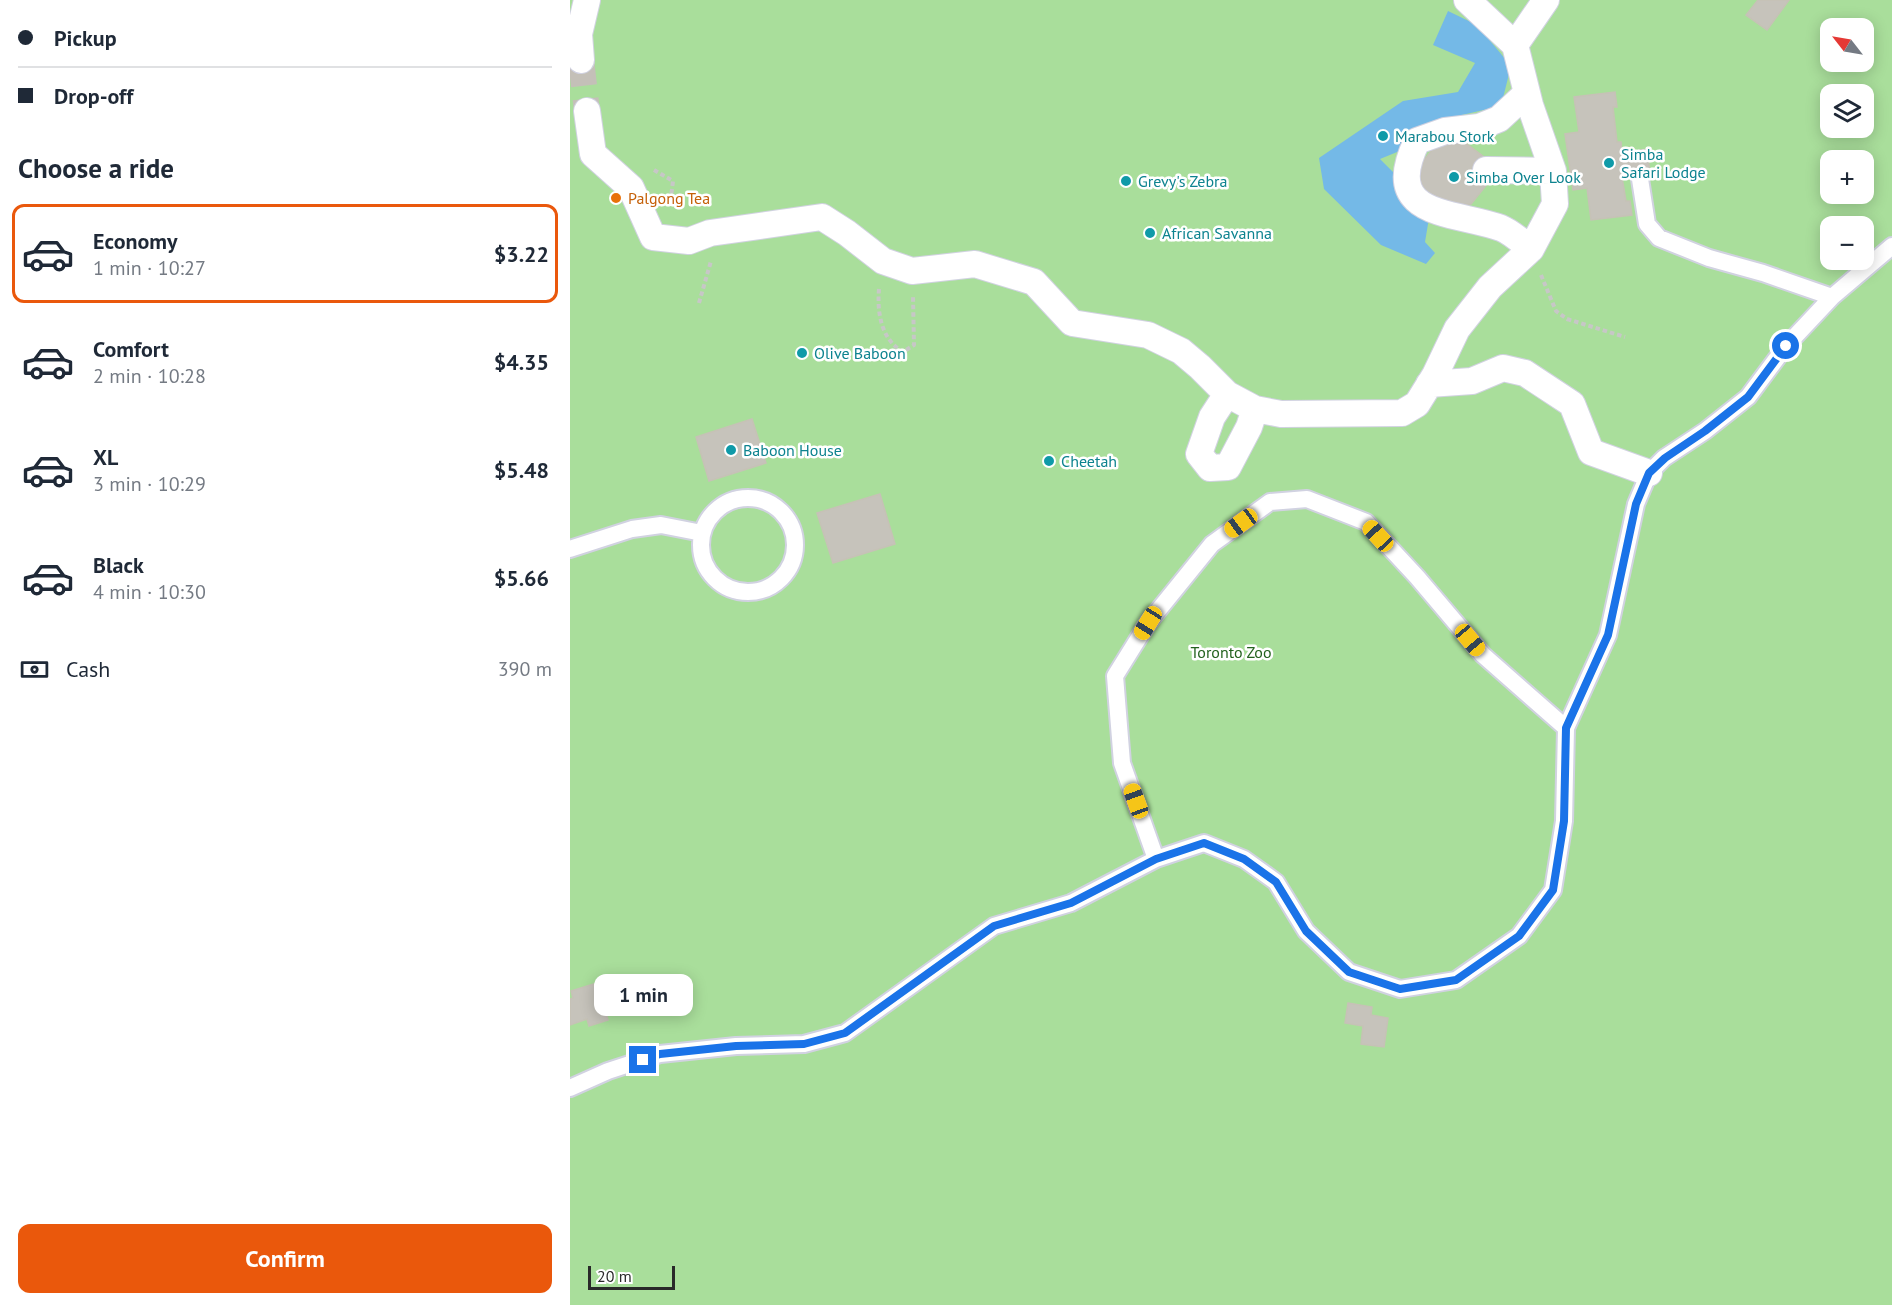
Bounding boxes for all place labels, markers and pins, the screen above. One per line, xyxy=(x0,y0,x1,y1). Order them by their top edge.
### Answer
place label: Marabou Stork xyxy=(1395,126,1495,146)
marker: Marabou Stork xyxy=(1376,129,1390,143)
place label: Simba Safari Lodge xyxy=(1621,144,1706,182)
marker: Simba Safari Lodge xyxy=(1602,156,1616,170)
place label: Simba Over Look xyxy=(1466,167,1581,187)
marker: Simba Over Look xyxy=(1447,170,1461,184)
place label: Grevy's Zebra xyxy=(1138,171,1228,191)
marker: Grevy's Zebra xyxy=(1119,174,1133,188)
place label: Palgong Tea xyxy=(628,188,710,208)
marker: Palgong Tea xyxy=(609,191,623,205)
place label: African Savanna xyxy=(1162,223,1272,243)
marker: African Savanna xyxy=(1143,226,1157,240)
place label: Olive Baboon xyxy=(814,343,906,363)
marker: Olive Baboon xyxy=(795,346,809,360)
place label: Baboon House xyxy=(743,440,842,460)
marker: Baboon House xyxy=(724,443,738,457)
place label: Cheetah xyxy=(1061,451,1117,471)
marker: Cheetah xyxy=(1042,454,1056,468)

